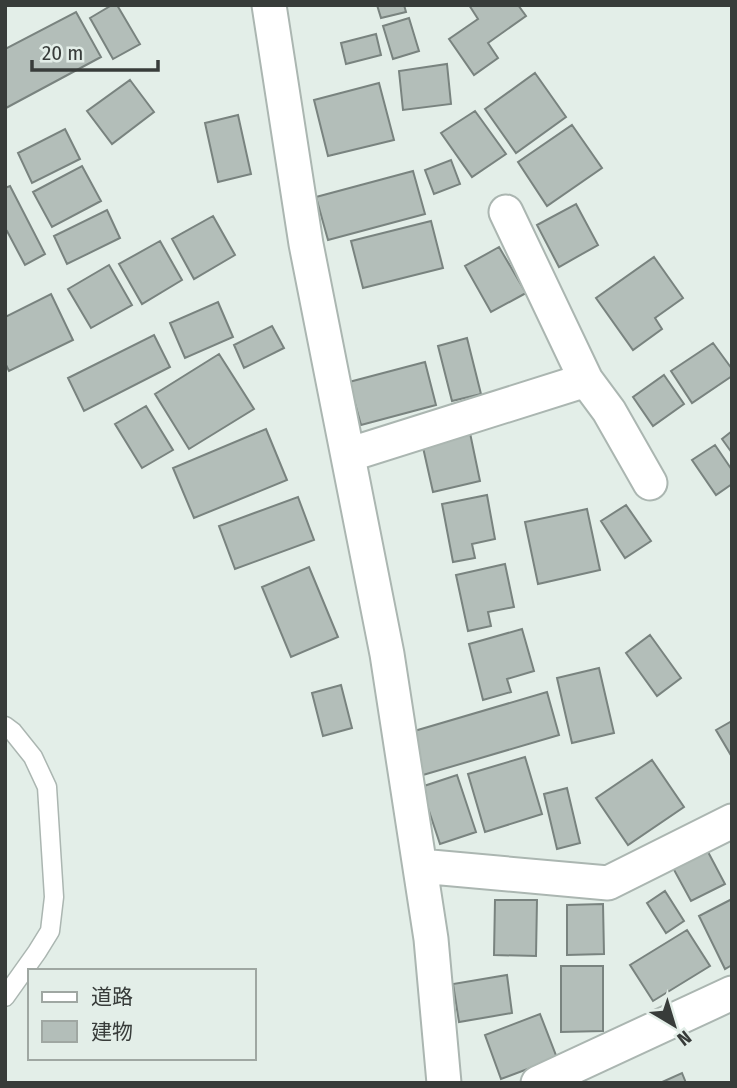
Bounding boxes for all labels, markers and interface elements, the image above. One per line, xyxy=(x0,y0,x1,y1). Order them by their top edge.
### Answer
scale bar xyxy=(32,28,158,72)
text: 20 m xyxy=(42,40,83,66)
legend xyxy=(28,969,256,1060)
text: 道路 xyxy=(91,984,133,1010)
north arrow xyxy=(639,990,709,1060)
text: 建物 xyxy=(91,1019,133,1045)
text: N xyxy=(673,1025,696,1051)

